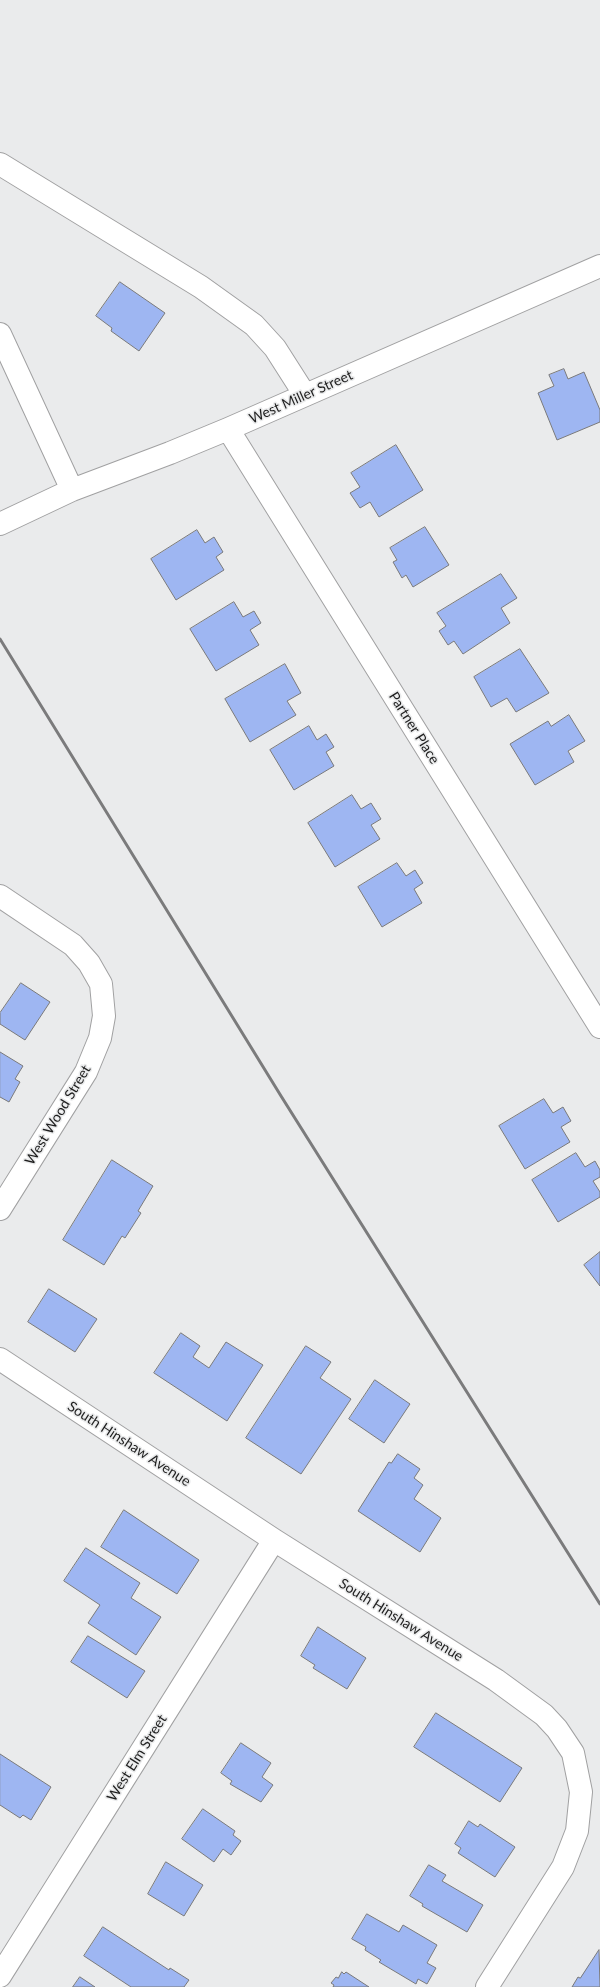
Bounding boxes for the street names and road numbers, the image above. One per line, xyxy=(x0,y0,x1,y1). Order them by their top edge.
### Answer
street label: West Miller Street xyxy=(247,367,355,427)
street label: Partner Place xyxy=(385,689,443,767)
street label: West Wood Street xyxy=(22,1062,94,1168)
street label: South Hinshaw Avenue xyxy=(64,1398,194,1490)
street label: South Hinshaw Avenue xyxy=(336,1575,466,1665)
street label: West Elm Street xyxy=(104,1712,170,1804)

